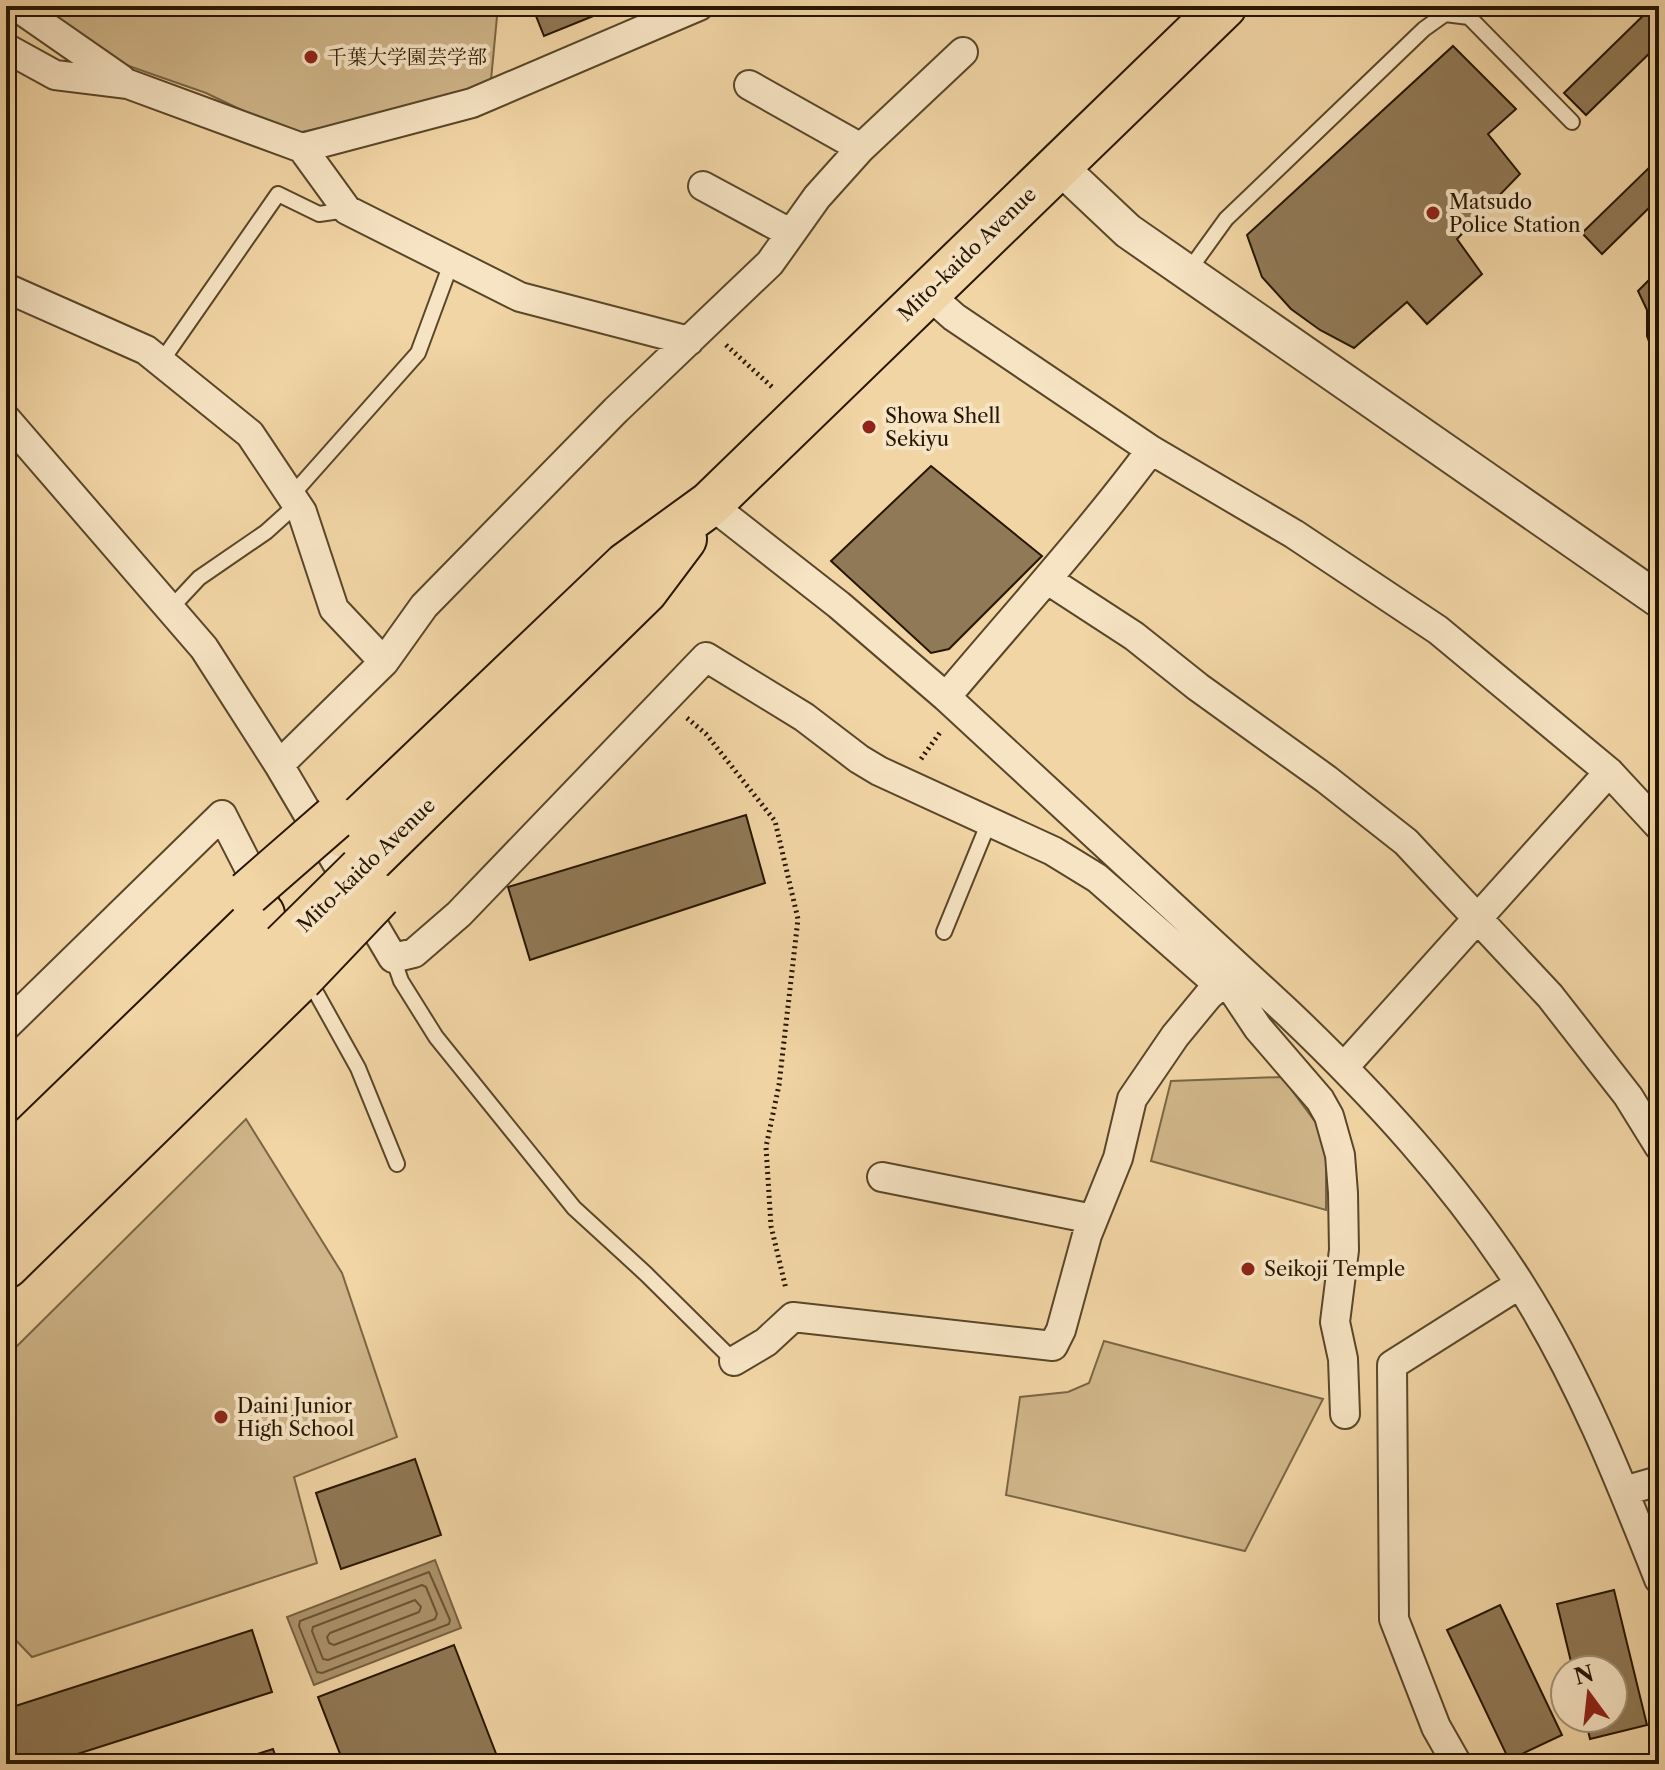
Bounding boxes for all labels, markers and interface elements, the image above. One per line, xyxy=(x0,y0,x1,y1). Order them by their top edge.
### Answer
place label: 千葉大学園芸学部 xyxy=(327,45,487,69)
marker: 千葉大学園芸学部 xyxy=(302,48,320,66)
street label: Mito-kaido Avenue xyxy=(893,182,1041,326)
place label: Matsudo Police Station xyxy=(1449,190,1581,237)
marker: Matsudo Police Station xyxy=(1424,204,1442,222)
place label: Showa Shell Sekiyu xyxy=(885,404,1000,451)
marker: Showa Shell Sekiyu xyxy=(860,418,878,436)
street label: Mito-kaido Avenue xyxy=(292,793,440,937)
place label: Seikoji Temple xyxy=(1264,1257,1405,1281)
marker: Seikoji Temple xyxy=(1239,1260,1257,1278)
place label: Daini Junior High School xyxy=(237,1394,354,1441)
marker: Daini Junior High School xyxy=(212,1408,230,1426)
north arrow xyxy=(1549,1654,1629,1734)
text: N xyxy=(1571,1660,1597,1691)

